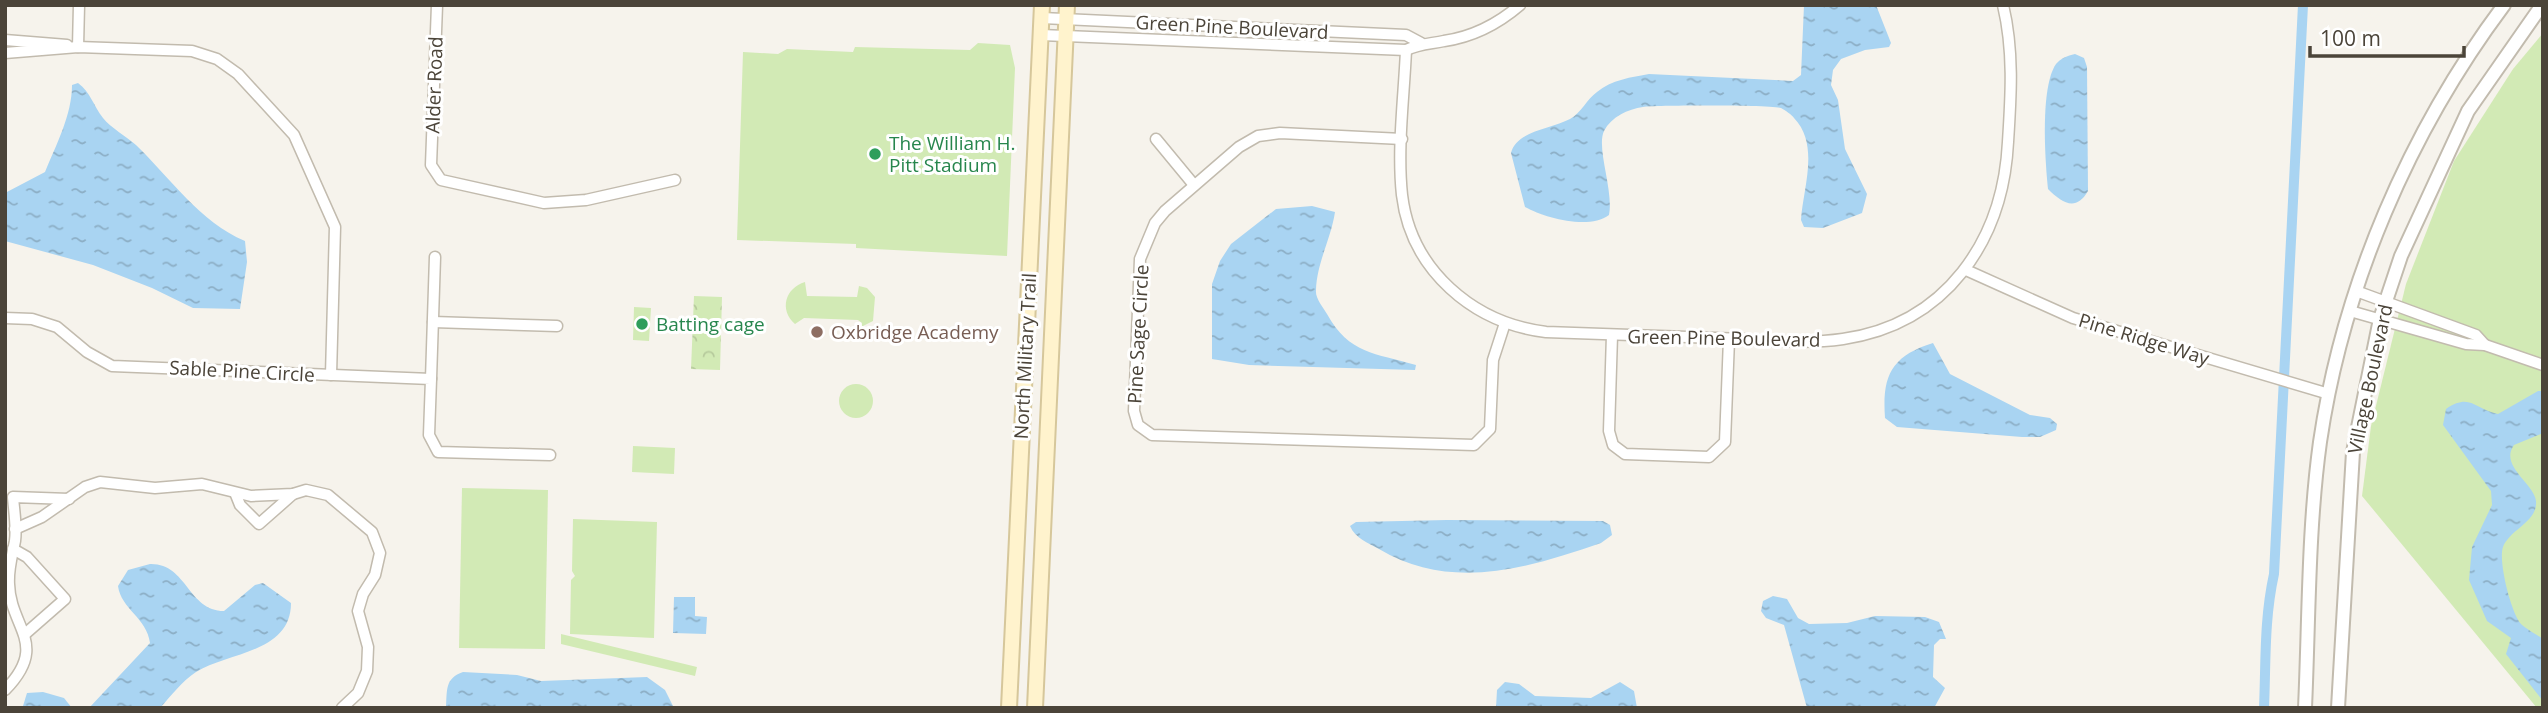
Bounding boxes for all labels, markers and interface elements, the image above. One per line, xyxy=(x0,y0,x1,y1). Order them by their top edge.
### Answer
street label: Green Pine Boulevard xyxy=(1135,9,1329,45)
scale bar xyxy=(2310,14,2464,58)
text: 100 m xyxy=(2320,24,2381,52)
street label: Alder Road xyxy=(419,36,449,134)
place label: The William H. Pitt Stadium xyxy=(889,130,1016,178)
marker: The William H. Pitt Stadium xyxy=(867,146,883,162)
street label: Pine Sage Circle xyxy=(1121,264,1155,404)
street label: North Military Trail xyxy=(1008,272,1042,440)
street label: Village Boulevard xyxy=(2341,302,2399,456)
street label: Pine Ridge Way xyxy=(2076,307,2213,371)
place label: Batting cage xyxy=(656,311,765,337)
marker: Batting cage xyxy=(634,316,650,332)
place label: Oxbridge Academy xyxy=(831,319,999,345)
street label: Green Pine Boulevard xyxy=(1627,323,1821,353)
marker: Oxbridge Academy xyxy=(809,324,825,340)
street label: Sable Pine Circle xyxy=(169,354,315,388)

